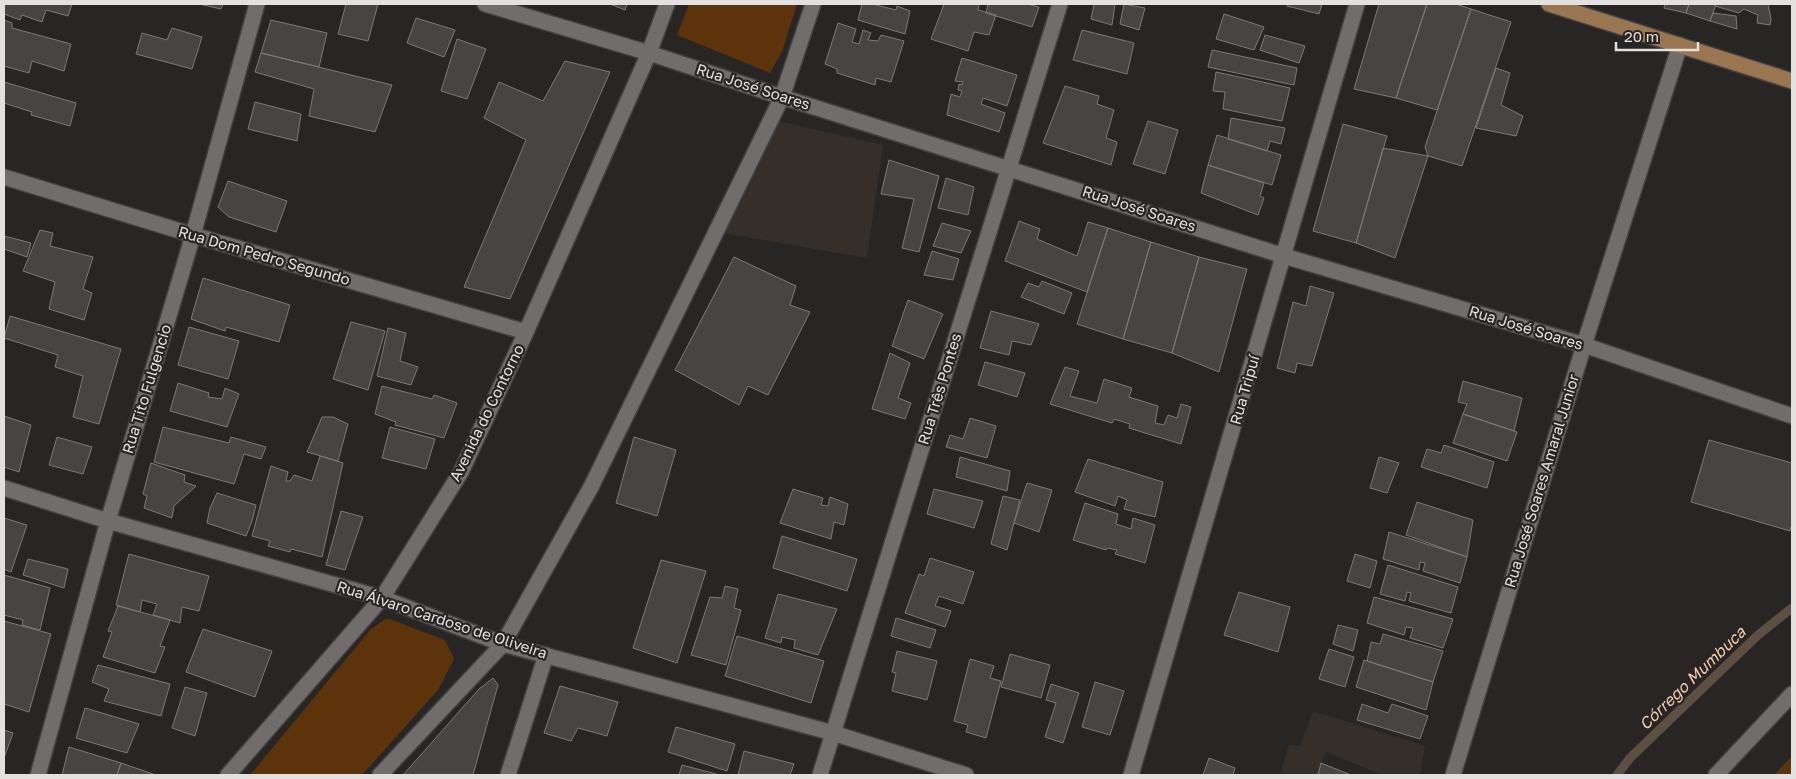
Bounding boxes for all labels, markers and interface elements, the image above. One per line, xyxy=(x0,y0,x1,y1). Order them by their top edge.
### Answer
scale bar xyxy=(1616,20,1698,52)
text: 20 m xyxy=(1624,27,1659,45)
street label: Rua José Soares xyxy=(694,59,812,113)
street label: Rua José Soares xyxy=(1080,181,1198,235)
street label: Rua Dom Pedro Segundo xyxy=(176,222,352,288)
street label: Rua José Soares xyxy=(1467,301,1586,353)
street label: Rua Tito Fulgencio xyxy=(118,322,174,456)
street label: Rua Três Pontes xyxy=(914,331,965,447)
street label: Avenida do Contorno xyxy=(445,341,527,484)
street label: Rua Tripuí xyxy=(1226,352,1263,426)
street label: Rua José Soares Amaral Junior xyxy=(1500,372,1582,590)
street label: Rua Álvaro Cardoso de Oliveira xyxy=(335,576,550,662)
water label: Córrego Mumbuca xyxy=(1635,621,1750,734)

